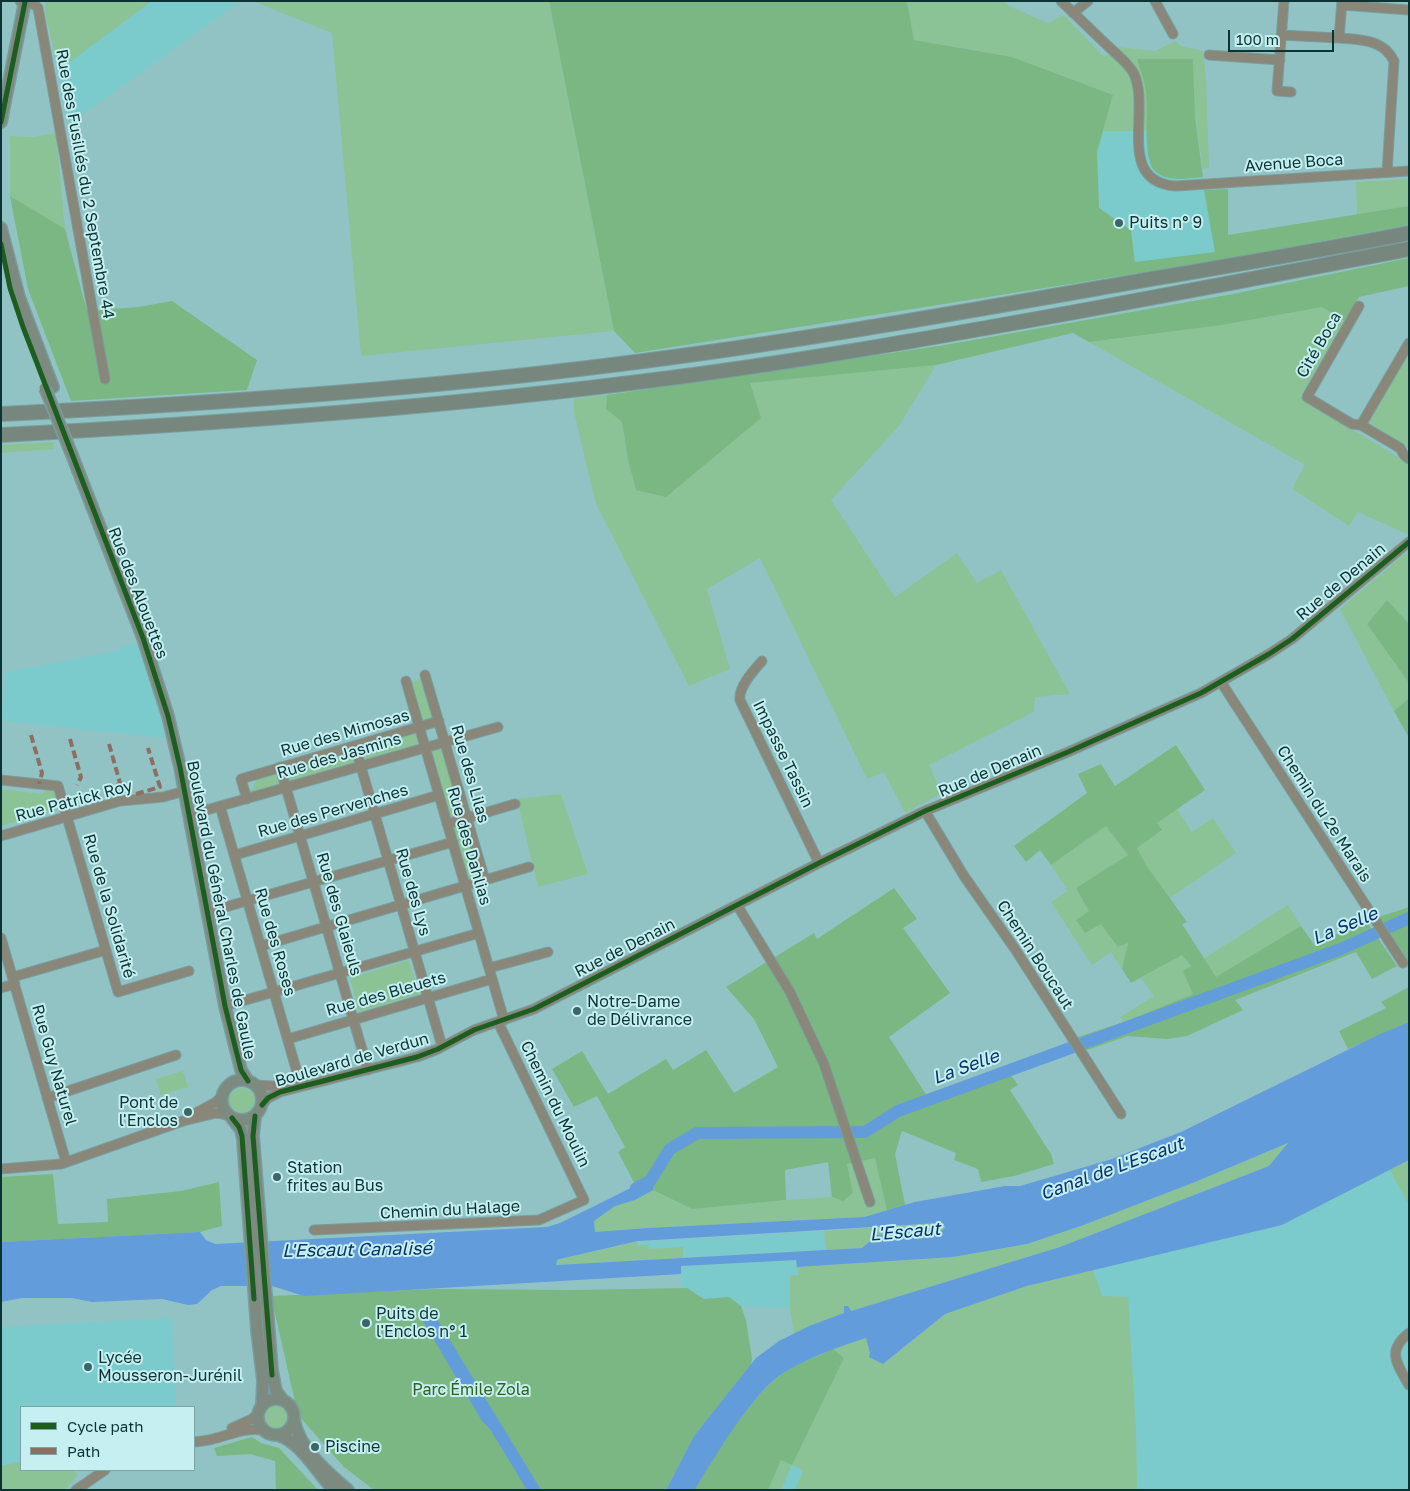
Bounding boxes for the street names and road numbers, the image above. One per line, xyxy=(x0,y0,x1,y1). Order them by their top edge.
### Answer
street label: Rue des Fusillés du 2 Septembre 44 xyxy=(52,48,118,320)
street label: Avenue Boca xyxy=(1244,150,1344,176)
street label: Cité Boca xyxy=(1292,309,1346,381)
street label: Rue des Alouettes xyxy=(104,524,172,662)
street label: Rue de Denain xyxy=(1293,539,1389,625)
street label: Impasse Tassin xyxy=(749,697,817,811)
street label: Rue des Mimosas xyxy=(278,705,412,761)
street label: Rue des Lilas xyxy=(447,723,493,825)
street label: Rue des Jasmins xyxy=(275,729,403,783)
street label: Rue de Denain xyxy=(936,741,1044,801)
street label: Chemin du 2e Marais xyxy=(1273,742,1375,886)
street label: Boulevard du Général Charles de Gaulle xyxy=(183,759,259,1061)
street label: Rue Patrick Roy xyxy=(13,776,135,826)
street label: Rue des Pervenches xyxy=(256,780,410,842)
street label: Rue des Dahlias xyxy=(443,785,495,907)
street label: Rue de la Solidarité xyxy=(79,832,139,980)
street label: Rue des Lys xyxy=(391,846,435,938)
street label: Rue des Glaieuls xyxy=(312,850,366,978)
street label: Rue des Roses xyxy=(250,886,300,998)
street label: Chemin Boucaut xyxy=(993,897,1077,1013)
street label: Rue de Denain xyxy=(572,914,678,982)
street label: Rue des Bleuets xyxy=(324,968,448,1020)
street label: Rue Guy Naturel xyxy=(28,1002,80,1128)
street label: Boulevard de Verdun xyxy=(273,1029,431,1091)
street label: Chemin du Moulin xyxy=(516,1038,594,1170)
street label: Chemin du Halage xyxy=(379,1197,521,1223)

